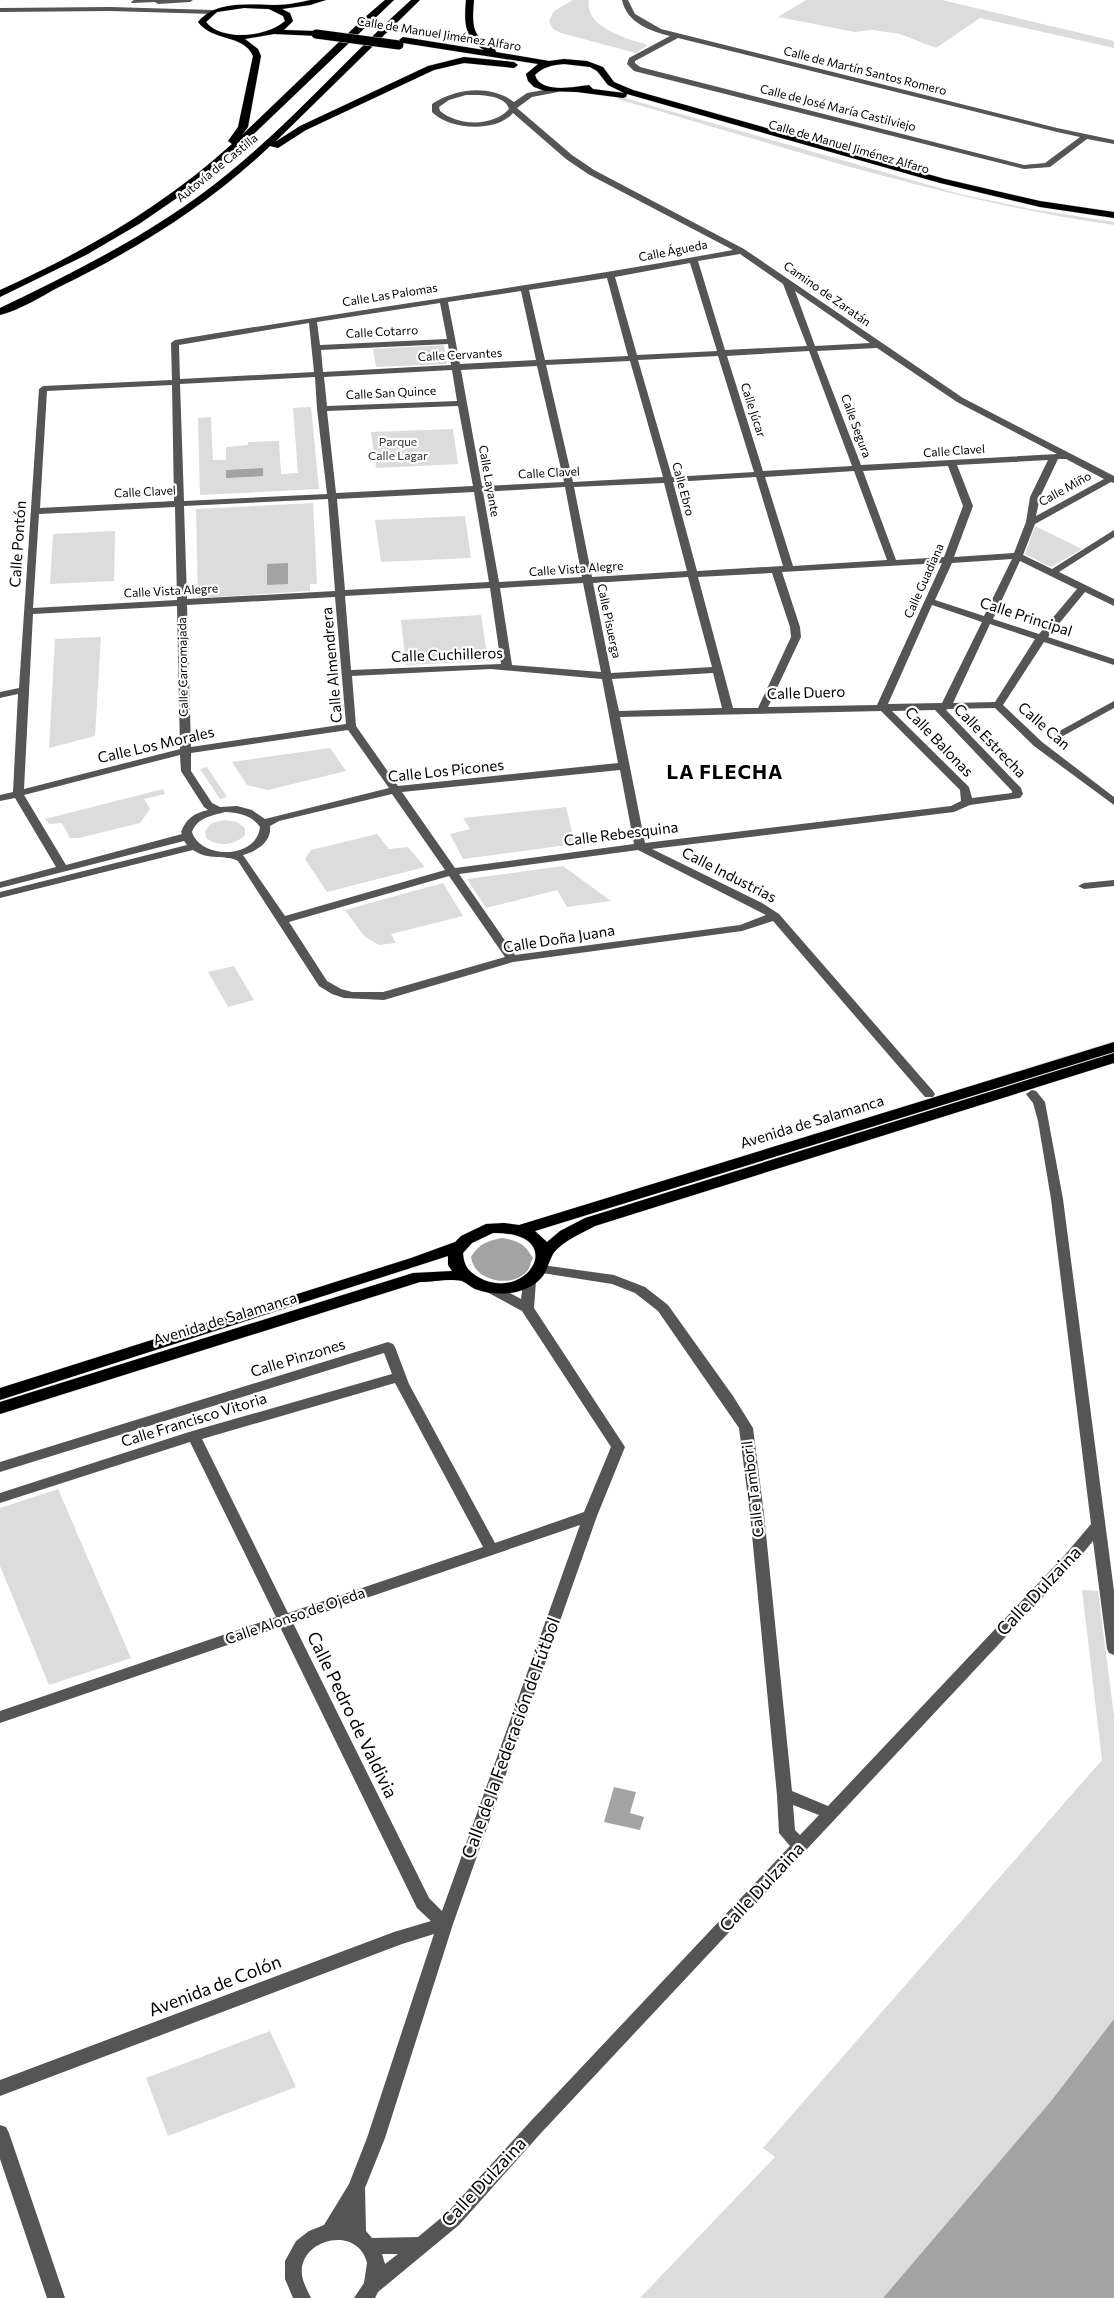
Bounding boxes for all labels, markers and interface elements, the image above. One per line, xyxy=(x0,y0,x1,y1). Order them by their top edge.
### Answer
street label: Calle de Manuel Jiménez Alfaro xyxy=(356,13,522,54)
street label: Calle de Martín Santos Romero xyxy=(782,43,948,97)
street label: Calle de José María Castilviejo xyxy=(759,81,918,134)
street label: Calle de Manuel Jiménez Alfaro xyxy=(767,116,931,177)
street label: Autovía de Castilla xyxy=(173,130,260,204)
street label: Calle Águeda xyxy=(637,236,708,264)
street label: Camino de Zaratán xyxy=(781,258,874,329)
street label: Calle Las Palomas xyxy=(341,280,439,308)
street label: Calle Cotarro xyxy=(345,322,418,340)
street label: Calle Cervantes xyxy=(417,345,502,363)
street label: Calle Júcar xyxy=(738,381,769,439)
street label: Calle San Quince xyxy=(345,383,436,401)
street label: Calle Segura xyxy=(839,392,875,459)
park label: Parque Calle Lagar xyxy=(368,434,428,462)
street label: Calle Clavel xyxy=(923,441,985,459)
street label: Calle Layante xyxy=(477,444,503,518)
street label: Calle Ebro xyxy=(670,460,698,517)
street label: Calle Clavel xyxy=(518,463,580,481)
street label: Calle Miño xyxy=(1036,468,1093,508)
street label: Calle Clavel xyxy=(114,482,176,500)
street label: Calle Pontón xyxy=(5,500,29,588)
street label: Calle Guadiana xyxy=(900,541,946,620)
street label: Calle Vista Alegre xyxy=(528,558,624,578)
street label: Calle Vista Alegre xyxy=(123,581,219,599)
street label: Calle Pisuerga xyxy=(595,582,625,659)
street label: Calle Principal xyxy=(978,593,1075,639)
street label: Calle Almendrera xyxy=(317,606,345,724)
street label: Calle Carromajada xyxy=(174,617,190,717)
street label: Calle Cuchilleros xyxy=(391,643,503,665)
street label: Calle Duero xyxy=(766,682,846,702)
street label: Calle Can xyxy=(1015,698,1074,753)
street label: Calle Estrecha xyxy=(951,700,1030,781)
street label: Calle Balonas xyxy=(902,703,978,780)
street label: Calle Los Morales xyxy=(96,722,216,766)
street label: Calle Los Picones xyxy=(387,755,505,785)
district label: LA FLECHA xyxy=(667,759,783,783)
street label: Calle Rebesquina xyxy=(563,817,679,849)
street label: Calle Industrias xyxy=(679,843,780,906)
street label: Calle Doña Juana xyxy=(502,920,616,956)
street label: Avenida de Salamanca xyxy=(738,1091,886,1152)
street label: Avenida de Salamanca xyxy=(151,1288,299,1349)
street label: Calle Pinzones xyxy=(248,1334,347,1380)
street label: Calle Francisco Vitoria xyxy=(119,1388,269,1450)
street label: Calle Tamboril xyxy=(737,1440,767,1538)
street label: Calle Dulzaina xyxy=(991,1541,1085,1640)
street label: Calle Alonso de Ojeda xyxy=(222,1583,367,1647)
street label: Calle de la Federación de Fútbol xyxy=(456,1614,564,1861)
street label: Calle Pedro de Valdivia xyxy=(303,1628,403,1802)
street label: Calle Dulzaina xyxy=(714,1837,808,1936)
street label: Avenida de Colón xyxy=(145,1950,284,2020)
street label: Calle Dulzaina xyxy=(436,2132,530,2231)

